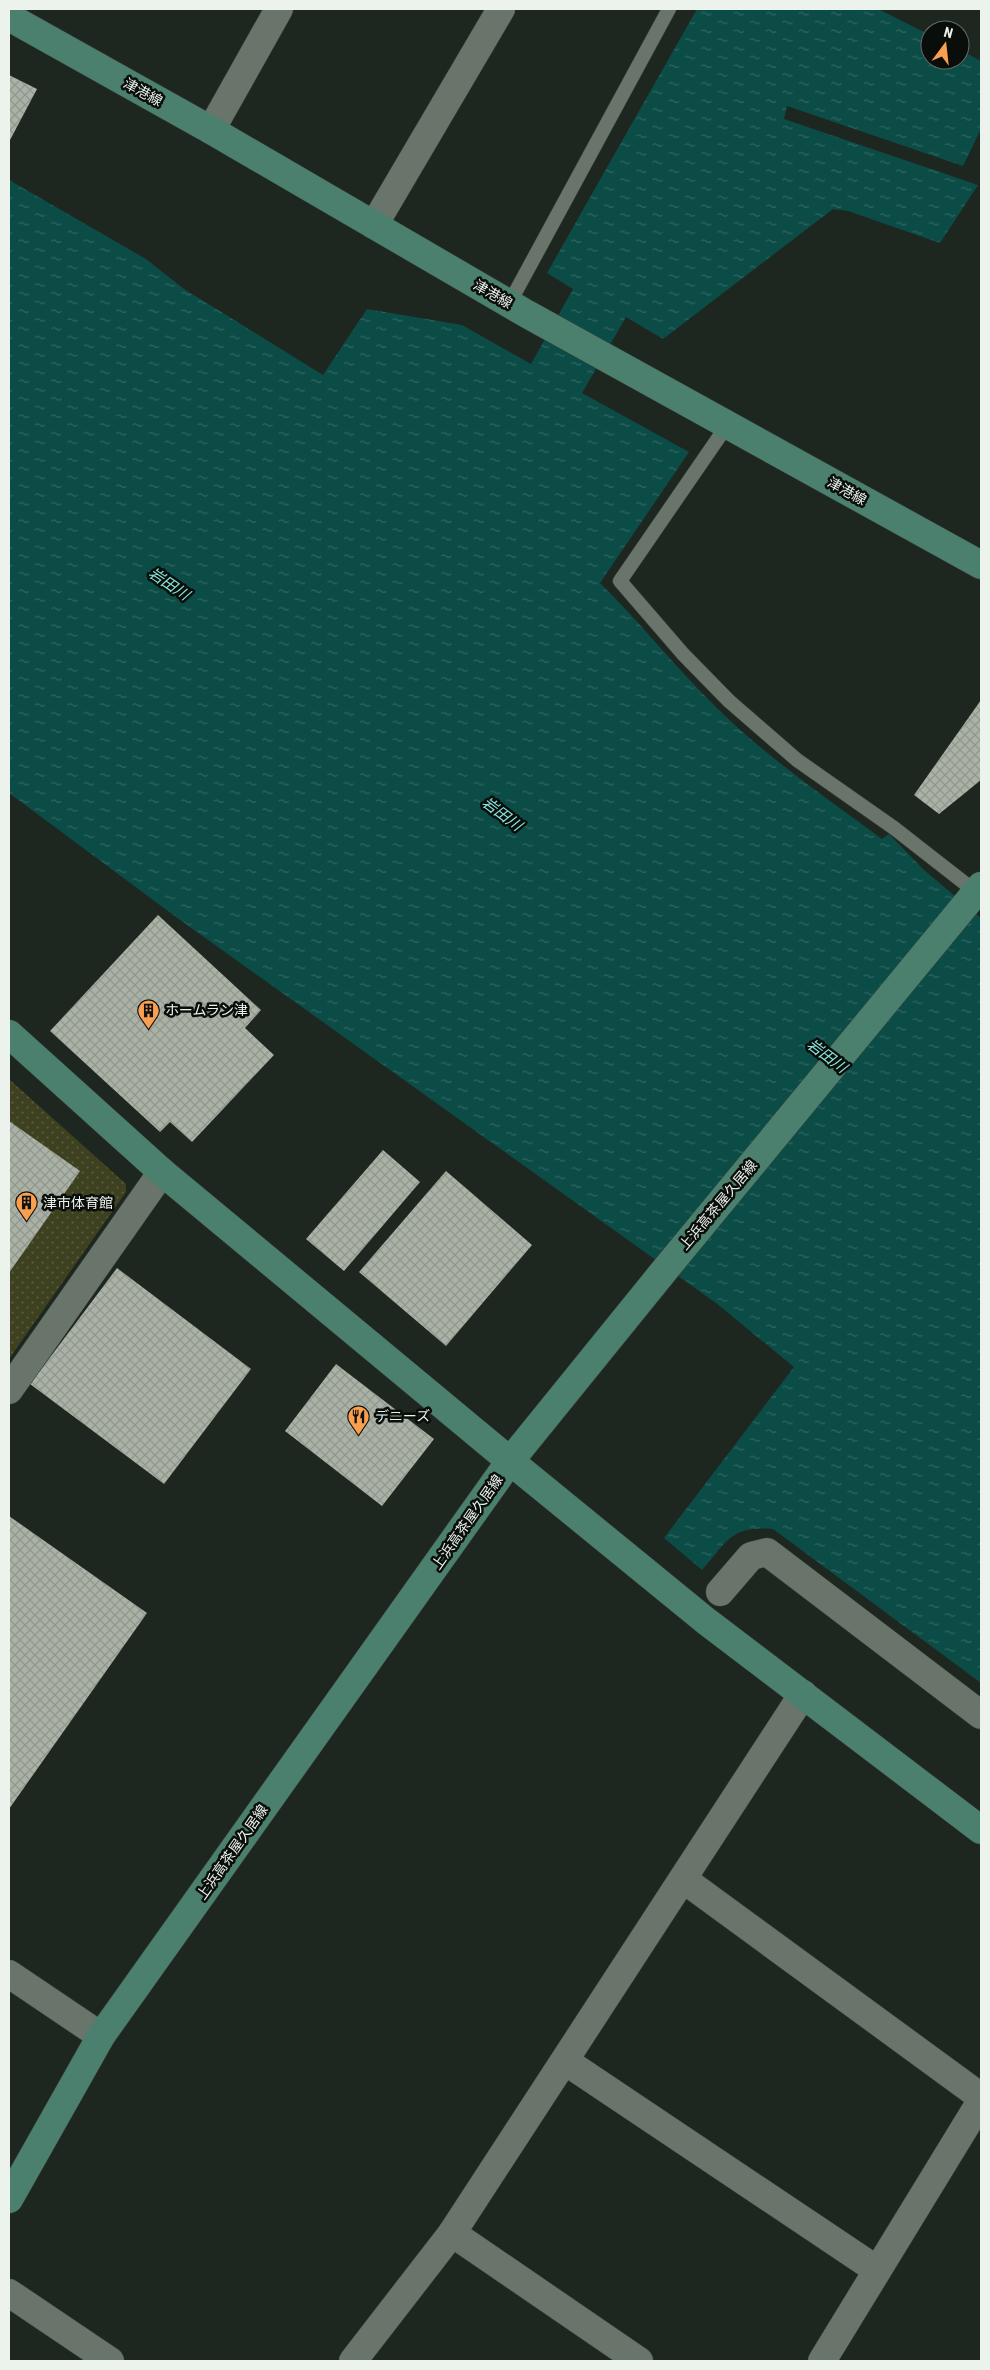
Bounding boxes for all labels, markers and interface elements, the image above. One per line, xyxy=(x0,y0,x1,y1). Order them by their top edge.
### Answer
north arrow xyxy=(920,20,970,70)
text: N xyxy=(942,24,955,41)
street label: 津港線 xyxy=(121,75,165,109)
street label: 津港線 xyxy=(471,277,515,311)
street label: 津港線 xyxy=(825,474,869,508)
water label: 岩田川 xyxy=(145,564,194,605)
water label: 岩田川 xyxy=(479,793,527,836)
building icon: ホームラン津 xyxy=(137,998,161,1029)
place label: ホームラン津 xyxy=(165,1002,248,1018)
water label: 岩田川 xyxy=(804,1035,852,1078)
street label: 上浜高茶屋久居線 xyxy=(676,1157,760,1253)
building icon: 津市体育館 xyxy=(15,1191,39,1222)
place label: 津市体育館 xyxy=(43,1195,113,1211)
restaurant icon: デニーズ xyxy=(347,1404,371,1435)
place label: デニーズ xyxy=(375,1408,430,1424)
street label: 上浜高茶屋久居線 xyxy=(428,1472,506,1572)
street label: 上浜高茶屋久居線 xyxy=(193,1802,271,1902)

